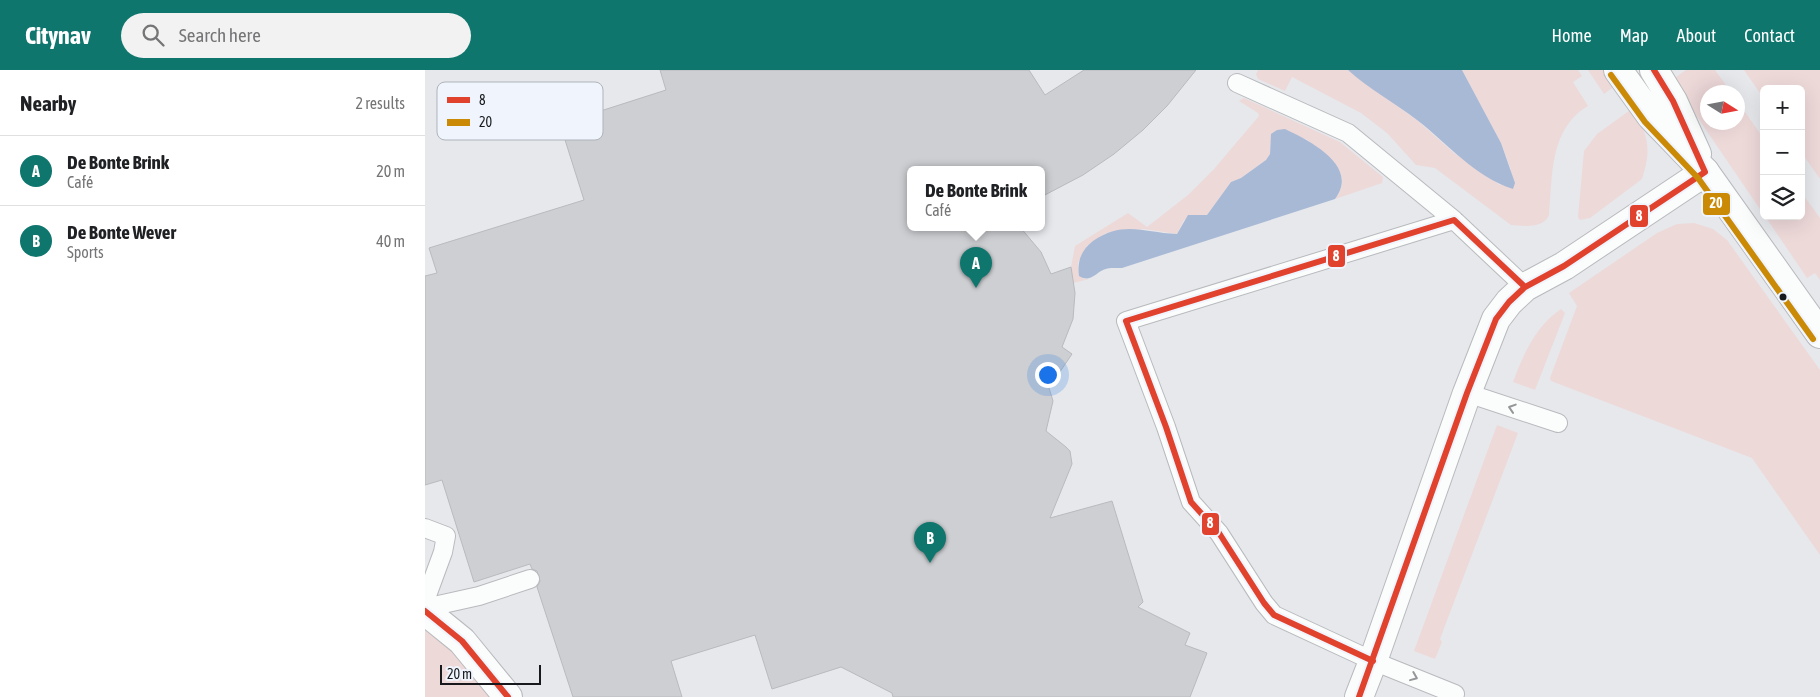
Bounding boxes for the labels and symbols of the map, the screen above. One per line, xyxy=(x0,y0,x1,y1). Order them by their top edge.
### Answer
legend xyxy=(437,82,603,140)
north arrow xyxy=(1700,85,1745,130)
text: 8 xyxy=(479,92,486,108)
text: 20 xyxy=(479,114,493,130)
line badge: 20 xyxy=(1702,192,1731,216)
text: 20 xyxy=(1709,195,1723,211)
line badge: 8 xyxy=(1629,204,1649,228)
text: 8 xyxy=(1636,208,1643,224)
line badge: 8 xyxy=(1327,244,1346,268)
pin: A xyxy=(960,247,992,288)
text: 8 xyxy=(1333,248,1340,264)
unlabelled marker xyxy=(1778,292,1788,302)
your location xyxy=(1035,362,1061,388)
one-way arrow xyxy=(1508,404,1517,414)
line badge: 8 xyxy=(1201,512,1220,536)
text: 8 xyxy=(1207,515,1214,531)
pin: B xyxy=(914,522,946,563)
scale bar xyxy=(440,662,541,685)
one-way arrow xyxy=(1409,671,1418,682)

